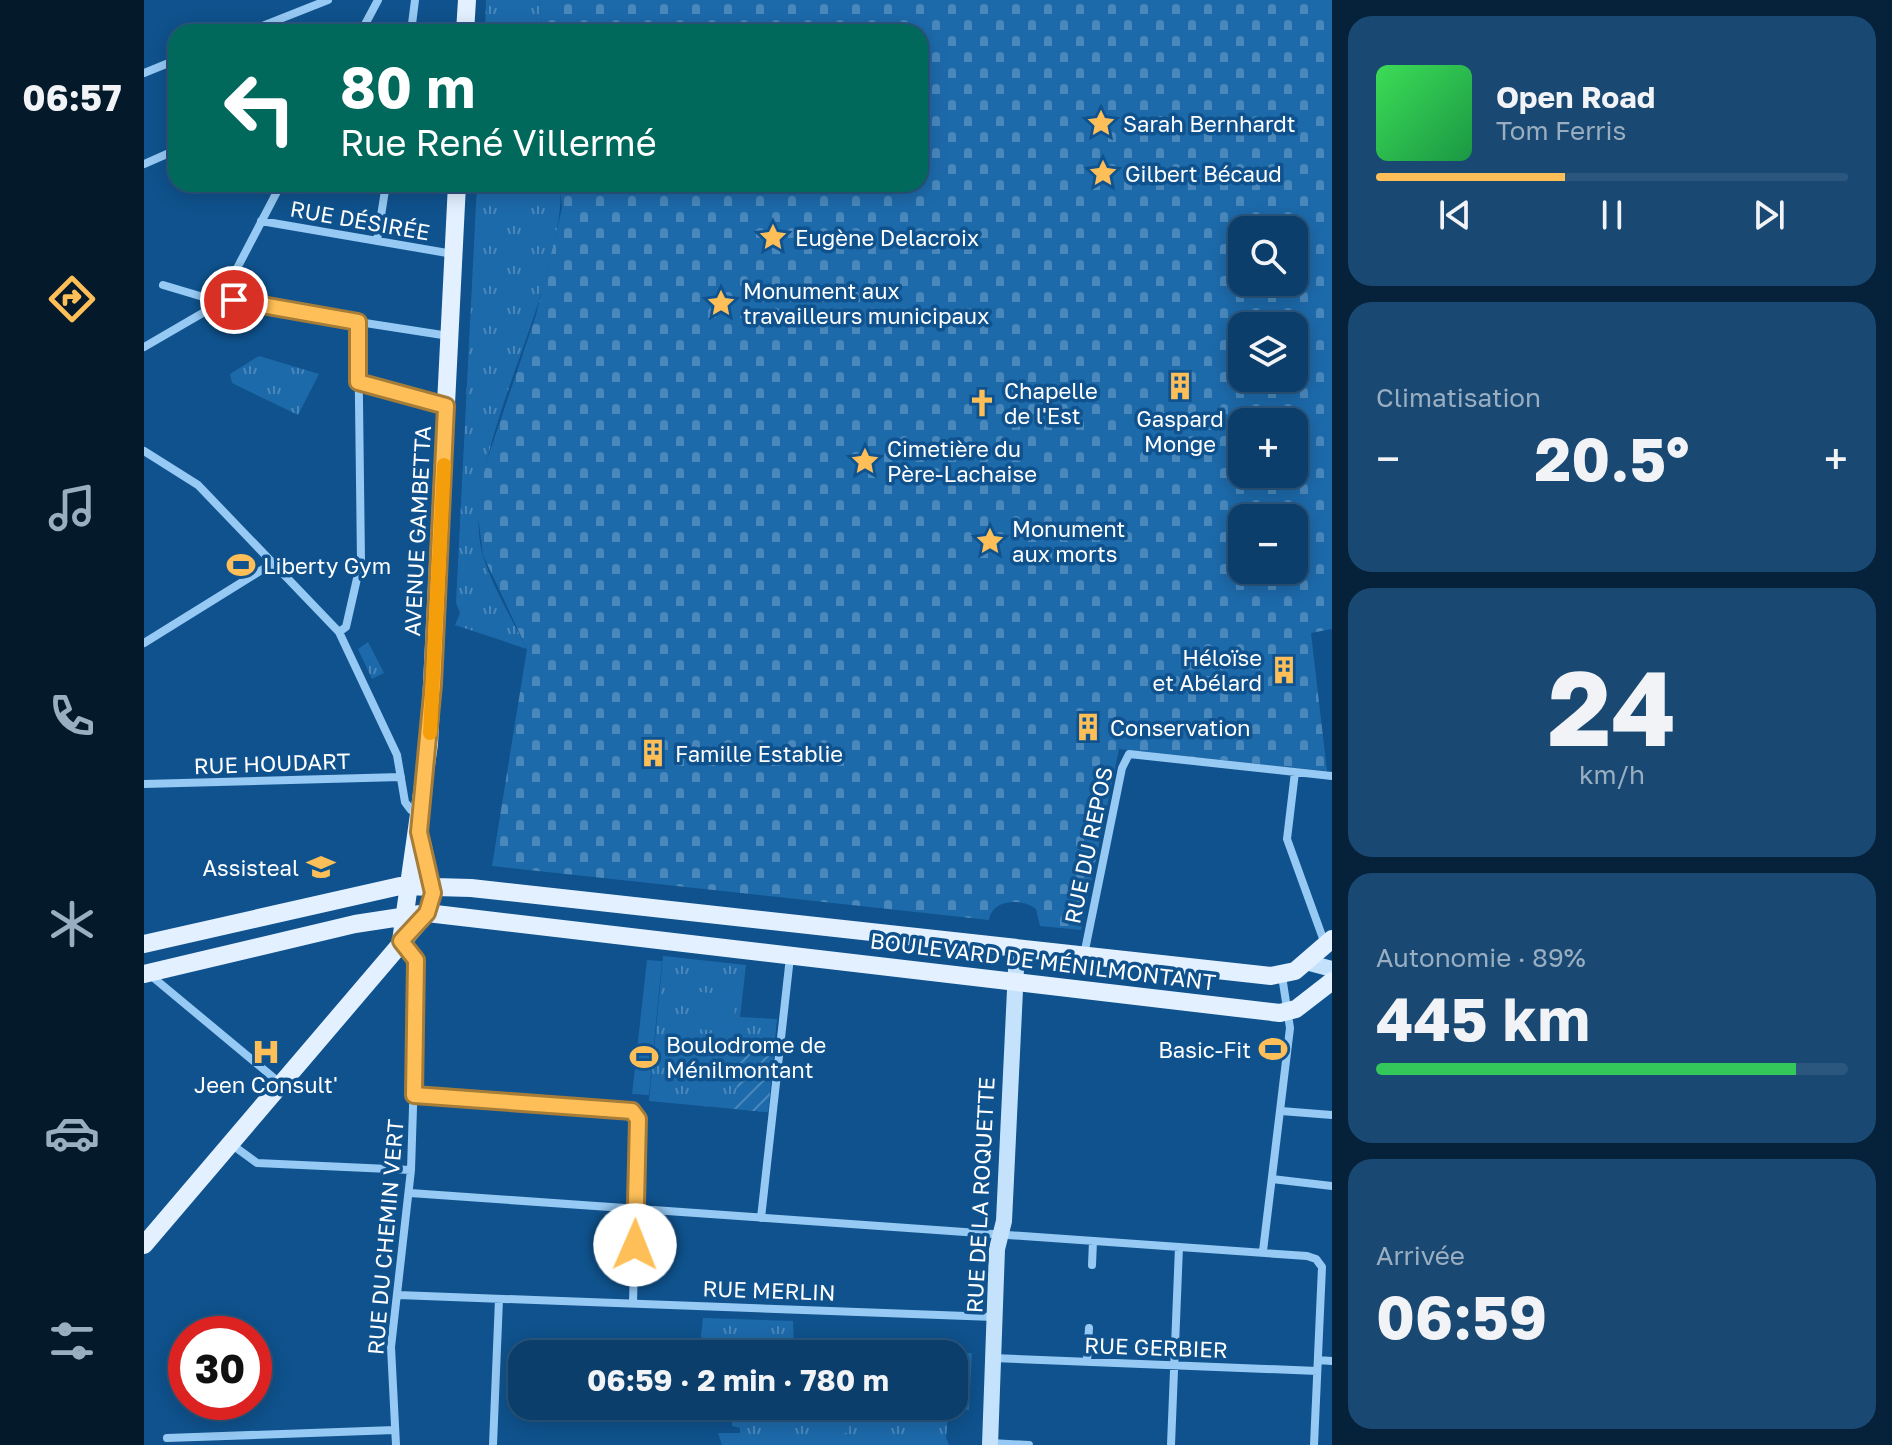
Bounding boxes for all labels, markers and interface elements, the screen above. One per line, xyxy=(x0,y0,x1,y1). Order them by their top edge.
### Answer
text: 80 m xyxy=(340,53,475,120)
icon: left xyxy=(208,56,312,160)
text: 06:57 xyxy=(22,76,122,119)
text: Open Road xyxy=(1496,79,1655,115)
place icon: Sarah Bernhardt xyxy=(1086,108,1116,138)
place label: Sarah Bernhardt xyxy=(1123,110,1296,137)
text: Tom Ferris xyxy=(1496,115,1626,146)
text: Rue René Villermé xyxy=(340,121,657,164)
place icon: Gilbert Bécaud xyxy=(1088,158,1118,188)
place label: Gilbert Bécaud xyxy=(1125,160,1282,187)
icon: previous xyxy=(1433,193,1477,237)
icon: pause xyxy=(1590,193,1634,237)
icon: next xyxy=(1747,193,1791,237)
street label: RUE DÉSIRÉE xyxy=(288,194,432,246)
map controls xyxy=(1228,216,1308,584)
button: search xyxy=(1228,216,1308,296)
place icon: Eugène Delacroix xyxy=(758,222,788,252)
place label: Eugène Delacroix xyxy=(795,224,979,251)
pin xyxy=(200,266,268,334)
icon: directions xyxy=(44,271,100,327)
place label: Monument aux travailleurs municipaux xyxy=(743,277,989,329)
icon: arrive xyxy=(212,278,256,322)
place icon: Monument aux travailleurs municipaux xyxy=(706,288,736,318)
button: layers xyxy=(1228,312,1308,392)
building icon: Gaspard Monge xyxy=(1165,371,1195,401)
place label: Chapelle de l'Est xyxy=(1004,377,1098,429)
text: Climatisation xyxy=(1376,382,1541,413)
church icon: Chapelle de l'Est xyxy=(967,388,997,418)
place label: Gaspard Monge xyxy=(1136,405,1224,457)
button: + xyxy=(1228,408,1308,488)
text: 20.5° xyxy=(1535,422,1689,494)
street label: AVENUE GAMBETTA xyxy=(398,425,436,637)
text: − xyxy=(1376,432,1400,485)
text: + xyxy=(1824,432,1848,485)
place label: Cimetière du Père-Lachaise xyxy=(887,435,1037,487)
place icon: Cimetière du Père-Lachaise xyxy=(850,446,880,476)
icon: music xyxy=(44,480,100,536)
button: − xyxy=(1228,504,1308,584)
place label: Monument aux morts xyxy=(1012,515,1125,567)
place icon: Monument aux morts xyxy=(975,526,1005,556)
sports icon: Liberty Gym xyxy=(226,550,256,580)
place label: Liberty Gym xyxy=(263,552,391,579)
place label: Héloïse et Abélard xyxy=(1153,644,1262,696)
text: 24 xyxy=(1548,644,1676,769)
building icon: Héloïse et Abélard xyxy=(1269,655,1299,685)
icon: phone xyxy=(44,688,100,744)
building icon: Conservation xyxy=(1073,712,1103,742)
place label: Conservation xyxy=(1110,714,1251,741)
building icon: Famille Establie xyxy=(638,738,668,768)
place label: Famille Establie xyxy=(675,740,843,767)
street label: RUE HOUDART xyxy=(193,747,351,779)
text: km/h xyxy=(1579,759,1645,790)
street label: RUE DU REPOS xyxy=(1058,764,1118,926)
school or university icon: Assisteal xyxy=(306,852,336,882)
place label: Assisteal xyxy=(202,854,299,881)
icon: climate xyxy=(44,896,100,952)
street label: BOULEVARD DE MÉNILMONTANT xyxy=(869,926,1218,996)
text: Autonomie · 89% xyxy=(1376,942,1586,973)
text: 445 km xyxy=(1376,982,1590,1054)
place label: Boulodrome de Ménilmontant xyxy=(666,1031,826,1083)
sports icon: Basic-Fit xyxy=(1258,1034,1288,1064)
place label: Basic-Fit xyxy=(1158,1036,1251,1063)
hospital icon: Jeen Consult' xyxy=(251,1037,281,1067)
sports icon: Boulodrome de Ménilmontant xyxy=(629,1042,659,1072)
place label: Jeen Consult' xyxy=(194,1071,338,1098)
street label: RUE DE LA ROQUETTE xyxy=(960,1076,1000,1314)
icon: car xyxy=(44,1105,100,1161)
street label: RUE DU CHEMIN VERT xyxy=(361,1118,409,1356)
position arrow xyxy=(593,1203,677,1287)
text: Arrivée xyxy=(1376,1240,1465,1271)
street label: RUE MERLIN xyxy=(702,1274,836,1306)
text: 06:59 xyxy=(1376,1280,1547,1352)
icon: filters xyxy=(44,1313,100,1369)
speed limit sign: 30 xyxy=(168,1316,272,1420)
street label: RUE GERBIER xyxy=(1084,1331,1228,1363)
text: 06:59 · 2 min · 780 m xyxy=(587,1362,889,1398)

